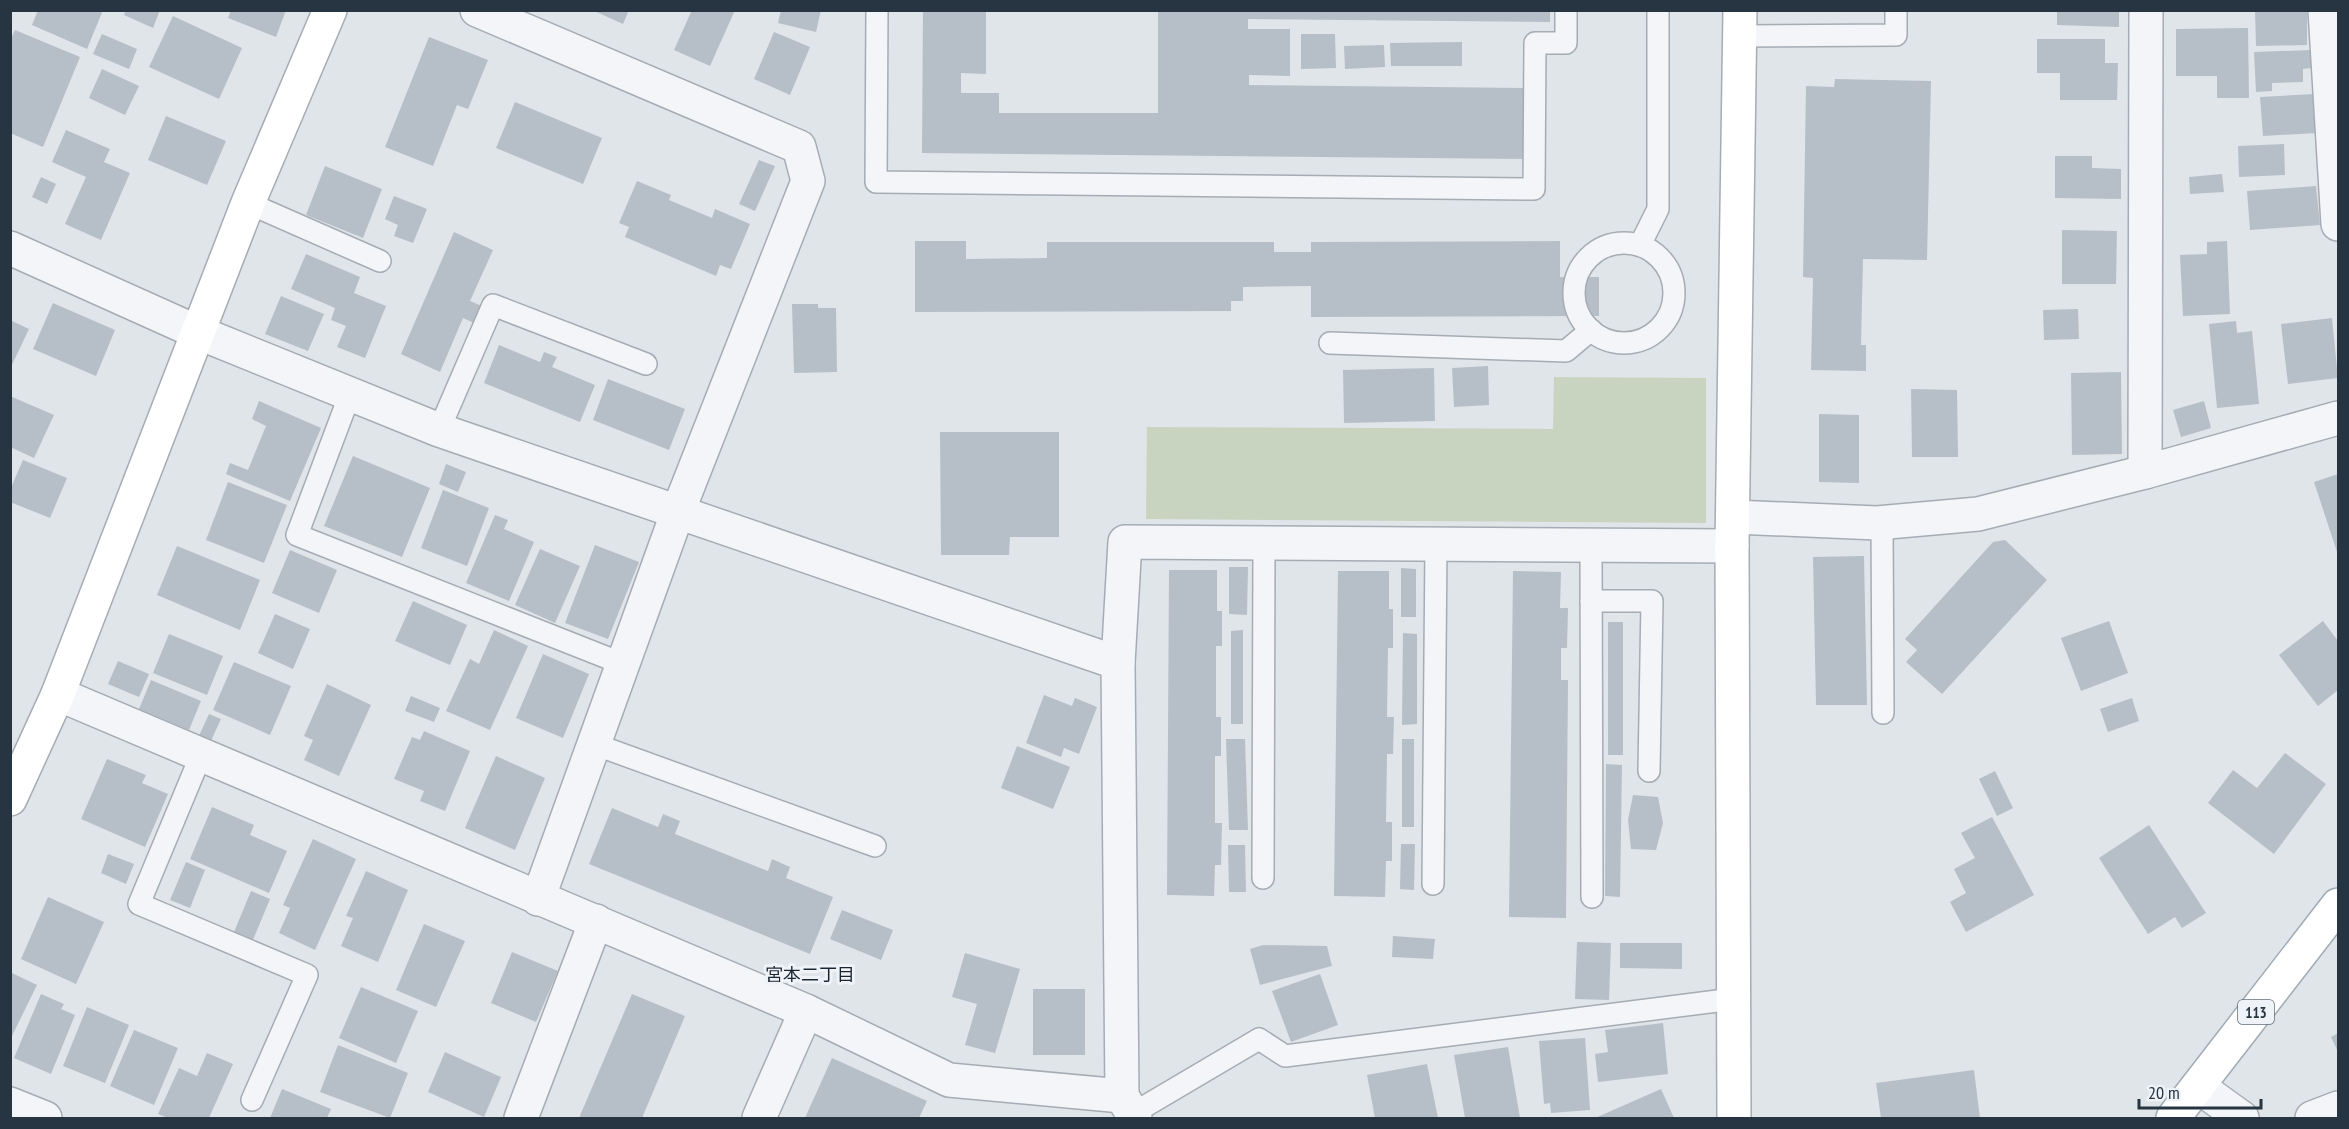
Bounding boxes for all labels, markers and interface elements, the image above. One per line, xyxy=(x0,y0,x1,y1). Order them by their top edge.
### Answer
district label: 宮本二丁目 xyxy=(765,963,855,986)
road number: 113 xyxy=(2238,1000,2274,1024)
scale bar xyxy=(2139,1072,2260,1110)
text: 20 m xyxy=(2148,1081,2180,1104)

